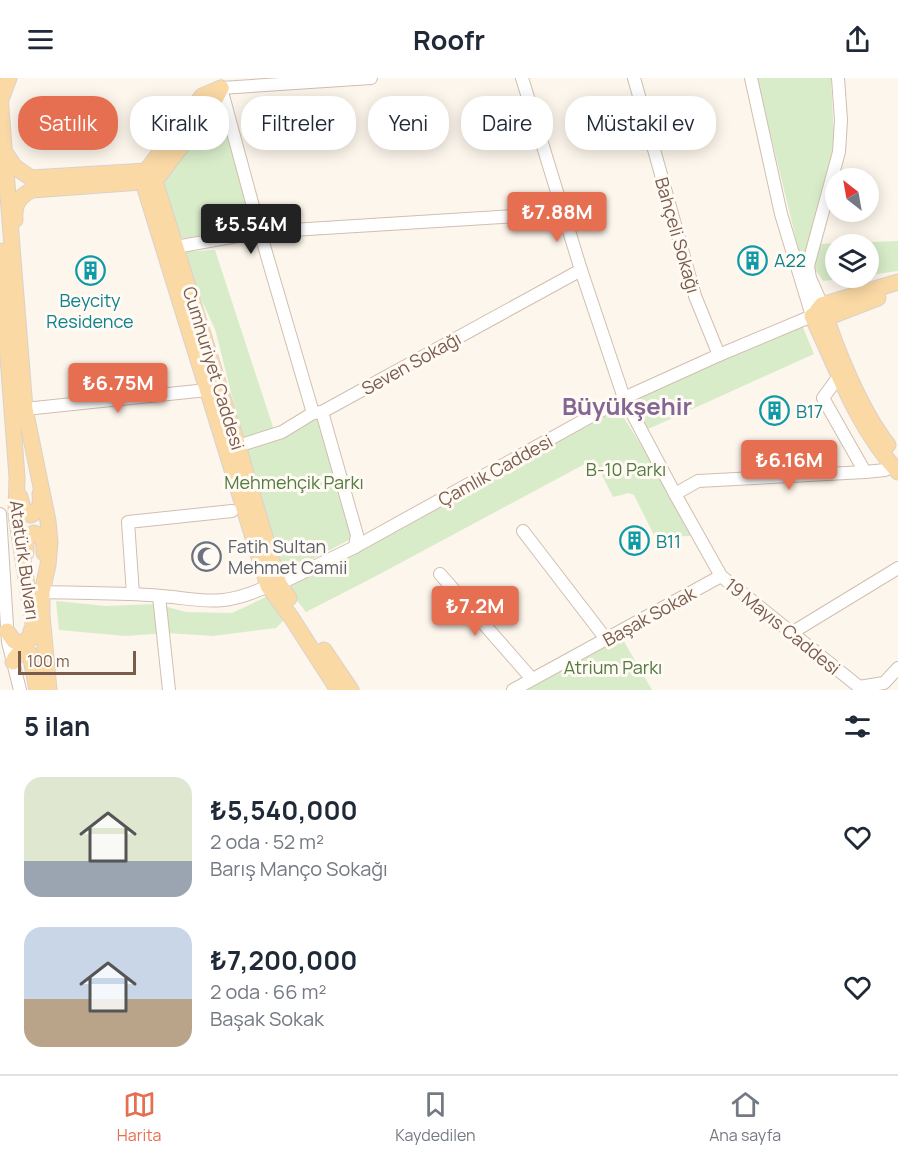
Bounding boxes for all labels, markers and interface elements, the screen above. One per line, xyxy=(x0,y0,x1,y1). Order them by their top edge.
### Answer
text: Roofr xyxy=(413,21,485,58)
icon: menu xyxy=(24,23,57,56)
icon: share xyxy=(841,23,874,56)
chip: Satılık xyxy=(18,96,118,150)
chip: Kiralık xyxy=(130,96,229,150)
chip: Filtreler xyxy=(241,96,356,150)
chip: Yeni xyxy=(368,96,449,150)
chip: Daire xyxy=(461,96,553,150)
chip: Müstakil ev xyxy=(565,96,716,150)
north arrow xyxy=(825,168,879,222)
map controls xyxy=(825,168,879,288)
street label: Bahçeli Sokağı xyxy=(650,174,706,296)
pin: ₺7.88M xyxy=(508,192,606,243)
text: ₺7.88M xyxy=(521,198,593,225)
pin: ₺5.54M xyxy=(202,204,300,255)
text: ₺5.54M xyxy=(215,210,287,237)
button: layers xyxy=(825,234,879,288)
building icon: A22 xyxy=(737,244,769,276)
place label: A22 xyxy=(774,248,806,272)
building icon: Beycity Residence xyxy=(74,255,106,287)
street label: Cumhuriyet Caddesi xyxy=(178,283,250,453)
place label: Beycity Residence xyxy=(46,288,134,333)
street label: Seven Sokağı xyxy=(357,326,465,400)
pin: ₺6.75M xyxy=(69,363,167,414)
text: ₺6.75M xyxy=(82,369,154,396)
district label: Büyükşehir xyxy=(562,389,692,422)
building icon: B17 xyxy=(759,395,791,427)
place label: B17 xyxy=(796,399,823,423)
street label: Çamlık Caddesi xyxy=(433,429,557,511)
pin: ₺6.16M xyxy=(740,440,838,491)
text: ₺6.16M xyxy=(755,446,823,473)
park label: B-10 Parkı xyxy=(586,457,666,481)
park label: Mehmehçik Parkı xyxy=(224,470,364,494)
street label: Atatürk Bulvarı xyxy=(5,499,45,621)
building icon: B11 xyxy=(619,525,651,557)
place label: B11 xyxy=(656,529,681,553)
place label: Fatih Sultan Mehmet Camii xyxy=(228,534,347,579)
mosque icon: Fatih Sultan Mehmet Camii xyxy=(191,540,223,572)
street label: 19 Mayıs Caddesi xyxy=(720,572,846,680)
street label: Başak Sokak xyxy=(598,580,701,651)
pin: ₺7.2M xyxy=(433,586,517,637)
text: ₺7.2M xyxy=(446,592,504,619)
scale bar xyxy=(18,648,136,676)
text: 100 m xyxy=(27,650,70,672)
park label: Atrium Parkı xyxy=(564,655,662,679)
text: 5 ilan xyxy=(24,708,90,744)
icon: filters xyxy=(841,710,874,743)
text: ₺5,540,000 xyxy=(210,792,358,828)
icon: home xyxy=(72,801,144,873)
icon: heart xyxy=(841,821,874,854)
text: 2 oda · 52 m² xyxy=(210,828,324,855)
text: Barış Manço Sokağı xyxy=(210,855,388,882)
text: ₺7,200,000 xyxy=(210,942,357,978)
icon: home xyxy=(72,951,144,1023)
icon: heart xyxy=(841,971,874,1004)
text: 2 oda · 66 m² xyxy=(210,978,327,1005)
text: Başak Sokak xyxy=(210,1005,324,1032)
tab: Harita xyxy=(117,1088,161,1146)
tab: Kaydedilen xyxy=(395,1088,476,1146)
tab: Ana sayfa xyxy=(709,1088,781,1146)

